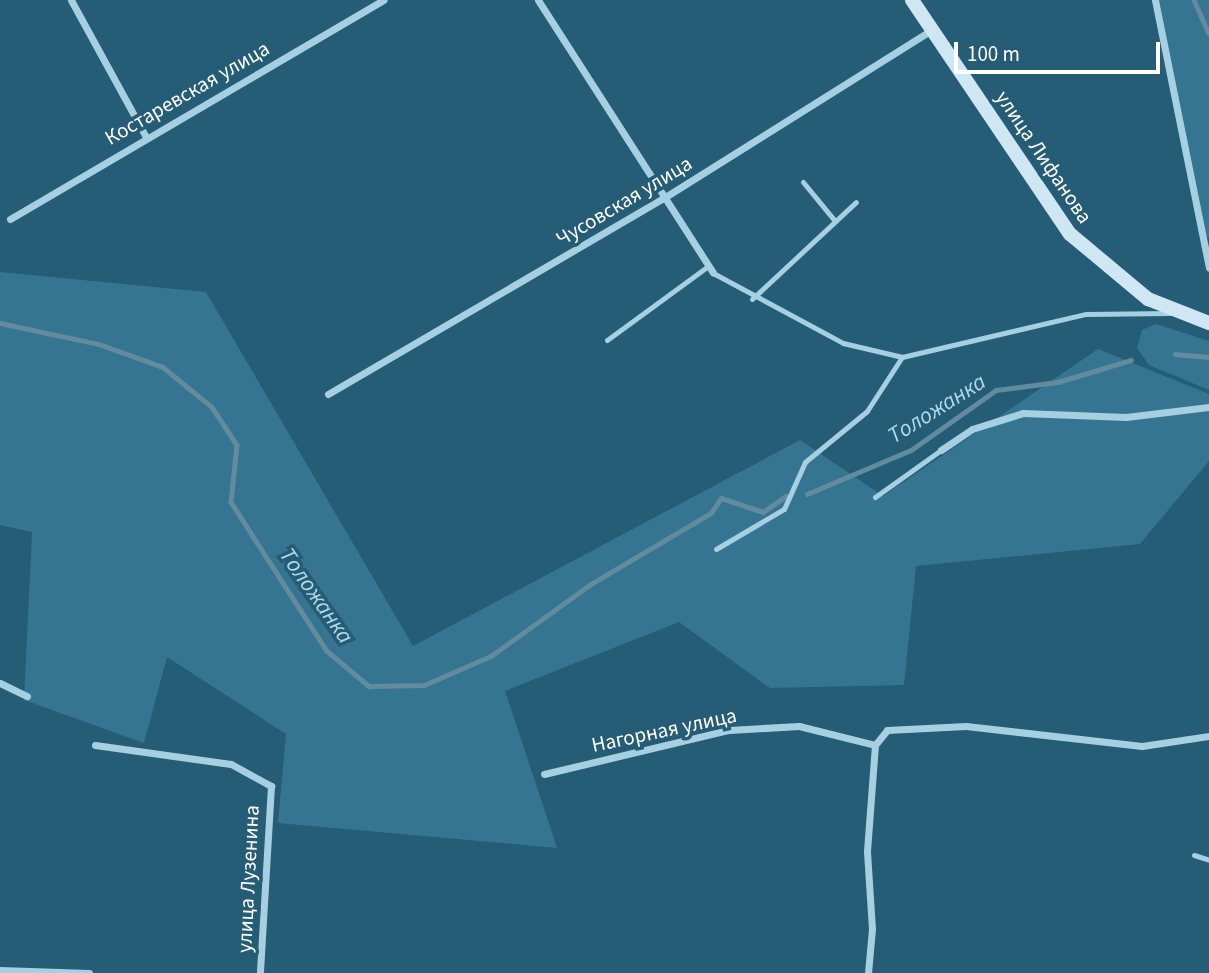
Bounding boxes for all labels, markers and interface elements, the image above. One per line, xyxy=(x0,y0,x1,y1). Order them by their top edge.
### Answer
scale bar xyxy=(957,28,1164,72)
street label: Костаревская улица xyxy=(100,36,274,150)
text: 100 m xyxy=(967,39,1020,69)
street label: улица Лифанова xyxy=(990,86,1098,228)
street label: Чусовская улица xyxy=(552,151,696,251)
water label: Толожанка xyxy=(883,368,991,450)
water label: Толожанка xyxy=(273,543,359,649)
street label: Нагорная улица xyxy=(589,702,739,758)
street label: улица Лузенина xyxy=(232,804,264,954)

